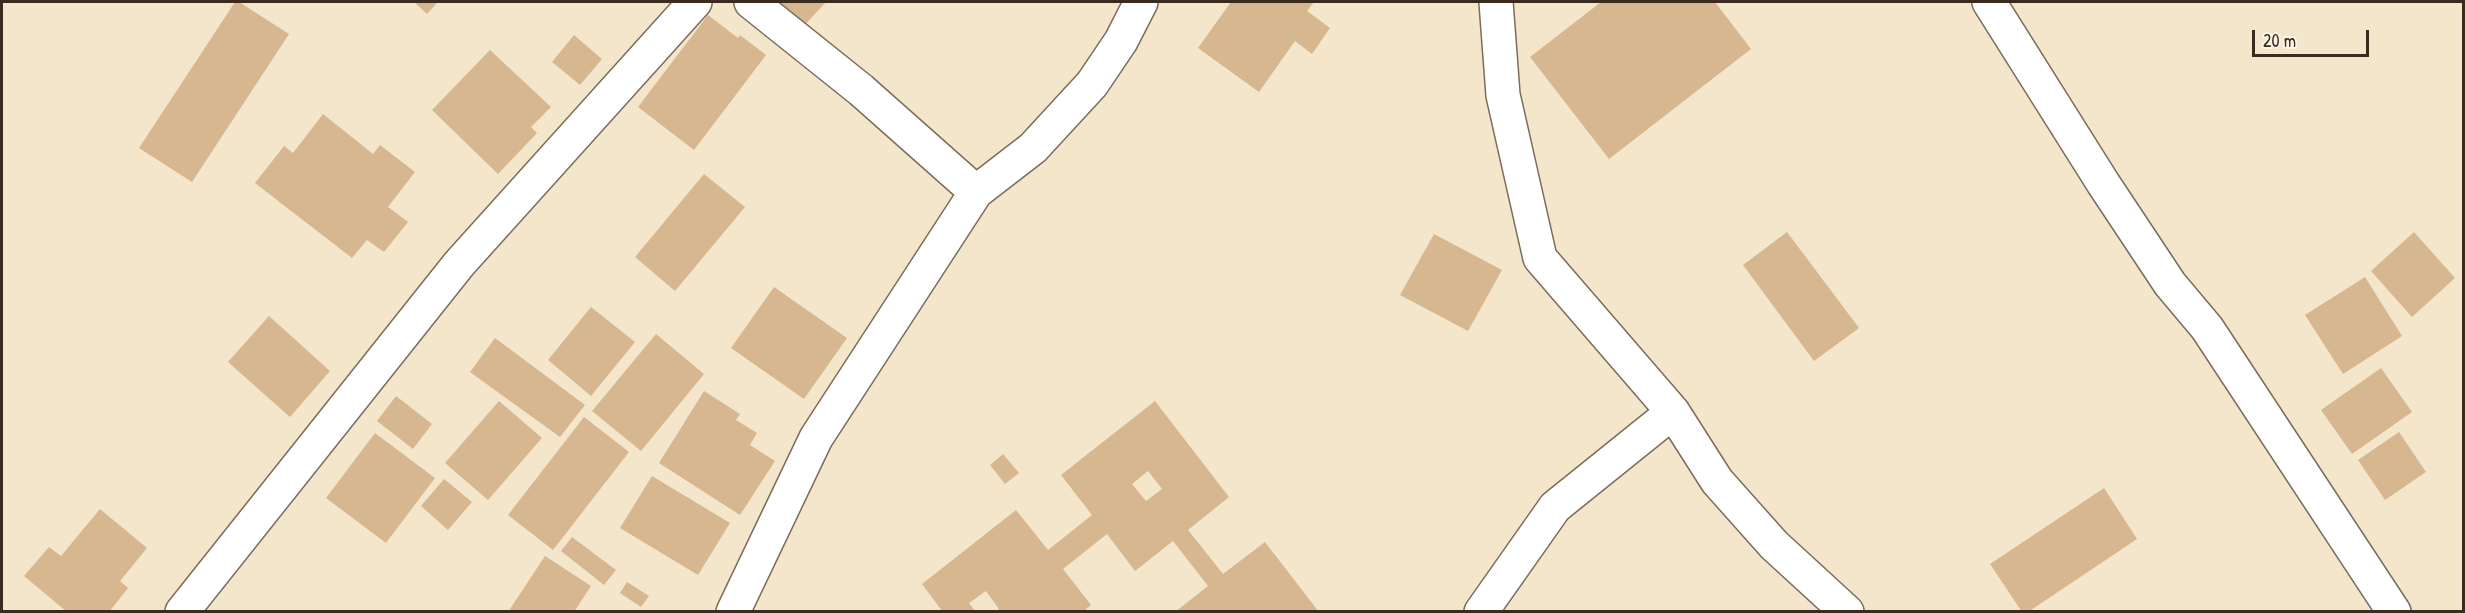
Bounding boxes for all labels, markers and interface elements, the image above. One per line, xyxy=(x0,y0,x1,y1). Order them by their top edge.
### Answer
scale bar xyxy=(2255,18,2372,56)
text: 20 m xyxy=(2263,28,2296,53)

